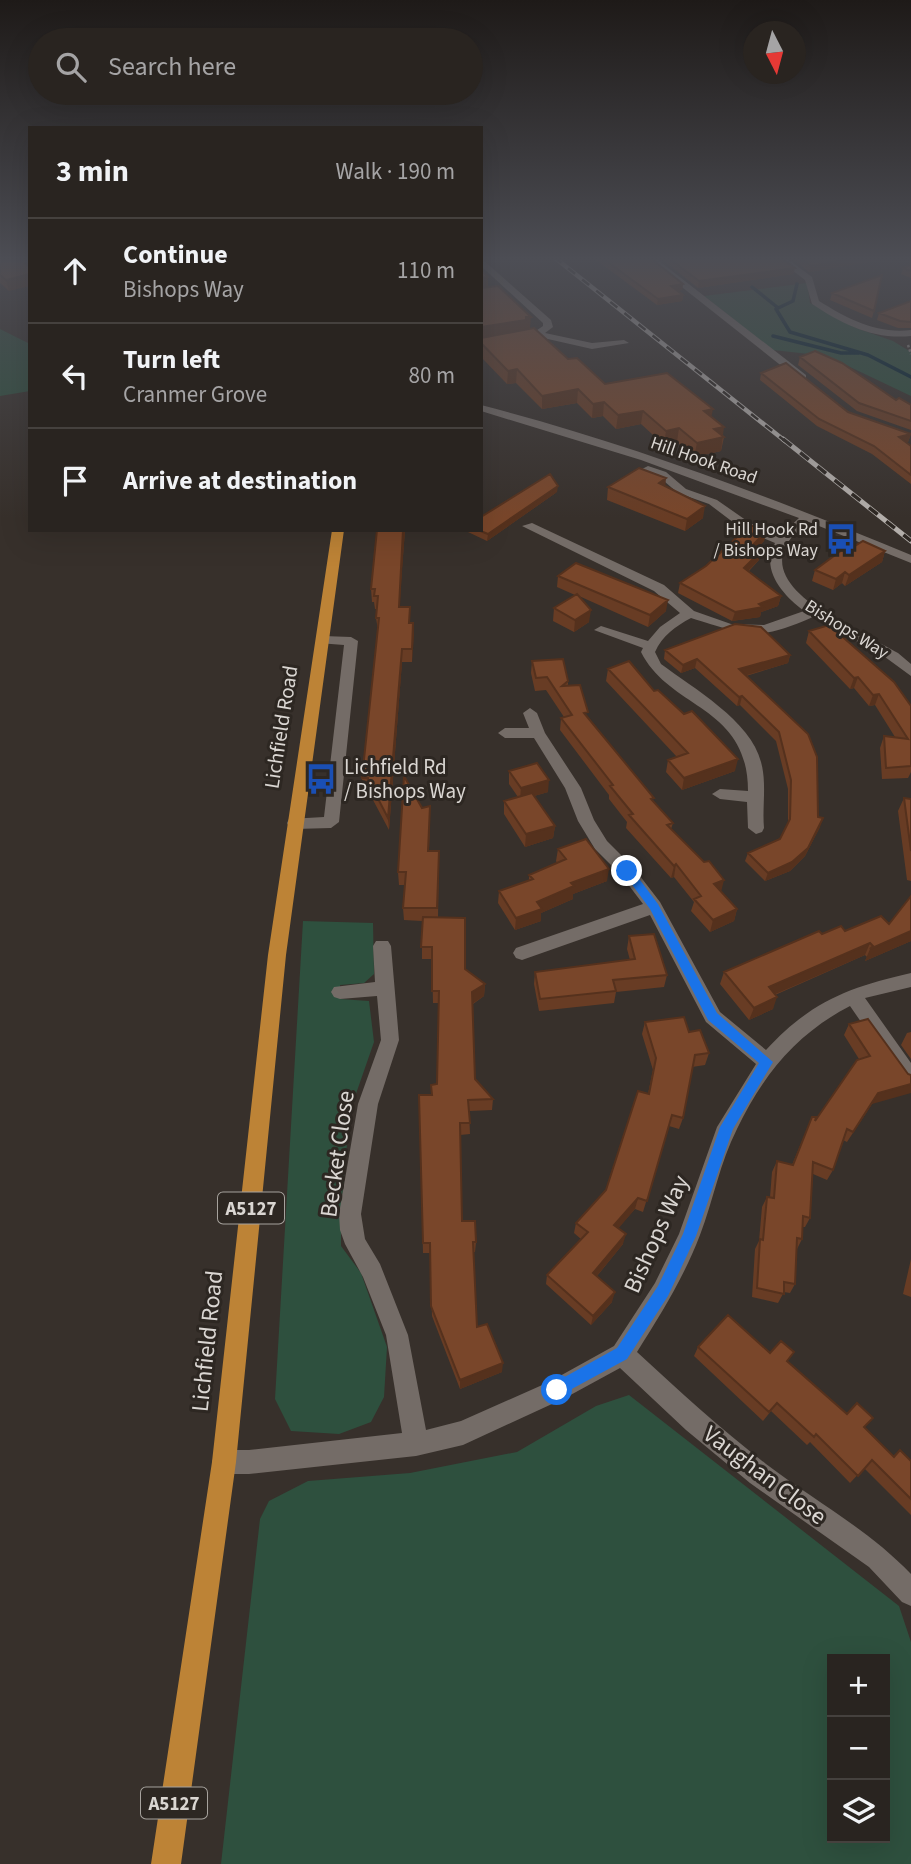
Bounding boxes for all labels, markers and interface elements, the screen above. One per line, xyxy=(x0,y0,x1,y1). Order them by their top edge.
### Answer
north arrow xyxy=(743,21,806,84)
search box xyxy=(28,28,483,105)
icon: search xyxy=(52,48,90,86)
text: Search here xyxy=(108,48,236,85)
text: 3 min xyxy=(56,150,129,193)
text: Walk · 190 m xyxy=(336,155,455,188)
text: Continue xyxy=(123,236,228,273)
icon: ahead xyxy=(56,252,94,290)
text: 110 m xyxy=(397,254,455,287)
text: Bishops Way xyxy=(123,273,244,306)
text: Turn left xyxy=(123,341,220,378)
icon: left xyxy=(56,357,94,395)
text: 80 m xyxy=(408,359,455,392)
text: Cranmer Grove xyxy=(123,378,267,411)
street label: Hill Hook Road xyxy=(647,431,761,490)
icon: arrive xyxy=(56,462,94,500)
text: Arrive at destination xyxy=(123,462,357,499)
place label: Hill Hook Rd / Bishops Way xyxy=(714,517,819,563)
bus stop icon: Hill Hook Rd / Bishops Way xyxy=(824,522,858,556)
street label: Bishops Way xyxy=(800,594,894,665)
street label: Lichfield Road xyxy=(256,663,306,791)
place label: Lichfield Rd / Bishops Way xyxy=(344,752,466,806)
bus stop icon: Lichfield Rd / Bishops Way xyxy=(304,762,338,796)
route end xyxy=(611,855,642,886)
street label: Becket Close xyxy=(311,1088,364,1220)
street label: Bishops Way xyxy=(615,1170,698,1299)
road number: A5127 xyxy=(218,1192,284,1224)
street label: Lichfield Road xyxy=(183,1269,232,1414)
route start xyxy=(541,1374,572,1405)
street label: Vaughan Close xyxy=(696,1417,834,1534)
map controls xyxy=(827,1654,890,1843)
button: + xyxy=(827,1654,890,1717)
button: − xyxy=(827,1717,890,1780)
button: layers xyxy=(827,1780,890,1843)
road number: A5127 xyxy=(141,1787,207,1818)

